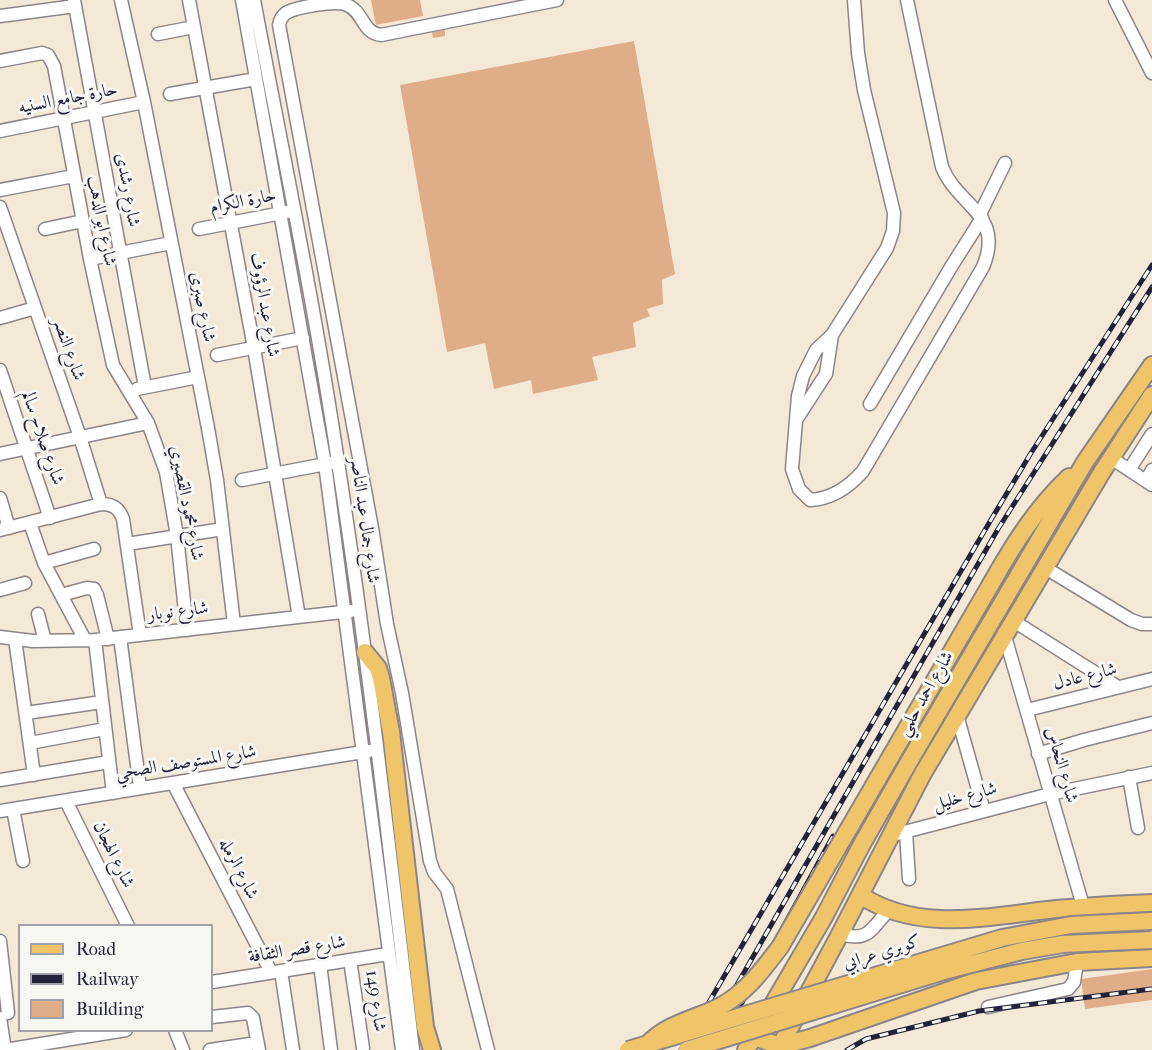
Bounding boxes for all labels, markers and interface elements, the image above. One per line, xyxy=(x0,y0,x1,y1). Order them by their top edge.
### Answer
street label: حارة جامع السنيه xyxy=(17,79,119,119)
street label: شارع رشدى xyxy=(110,151,144,229)
street label: شارع ابو الدهب xyxy=(82,174,120,268)
street label: حارة الكرام xyxy=(208,185,278,219)
street label: شارع عبد الرؤوف xyxy=(244,251,284,359)
street label: شارع صبرى xyxy=(185,270,219,344)
street label: شارع النصر xyxy=(47,314,89,384)
street label: شارع صلاح سالم xyxy=(16,388,68,488)
street label: شارع محمود القصيري xyxy=(164,444,208,562)
street label: شارع جمال عبد الناصر xyxy=(344,455,384,585)
street label: شارع نوبار xyxy=(146,598,210,626)
street label: شارع احمد حلمي xyxy=(893,648,959,740)
street label: شارع عادل xyxy=(1051,659,1119,695)
street label: شارع النحاس xyxy=(1040,724,1082,806)
street label: شارع المستوصف الصحي xyxy=(114,741,258,785)
street label: شارع خليل xyxy=(931,778,999,816)
street label: شارع الهجان xyxy=(88,818,138,892)
street label: شارع الرمله xyxy=(213,835,263,903)
legend xyxy=(18,924,213,1032)
street label: كوبري عرابي xyxy=(841,931,923,975)
street label: شارع قصر الثقافة xyxy=(247,932,347,968)
text: Road xyxy=(76,939,116,960)
text: Railway xyxy=(76,969,139,990)
street label: شارع 149 xyxy=(360,969,390,1033)
text: Building xyxy=(76,999,143,1020)

